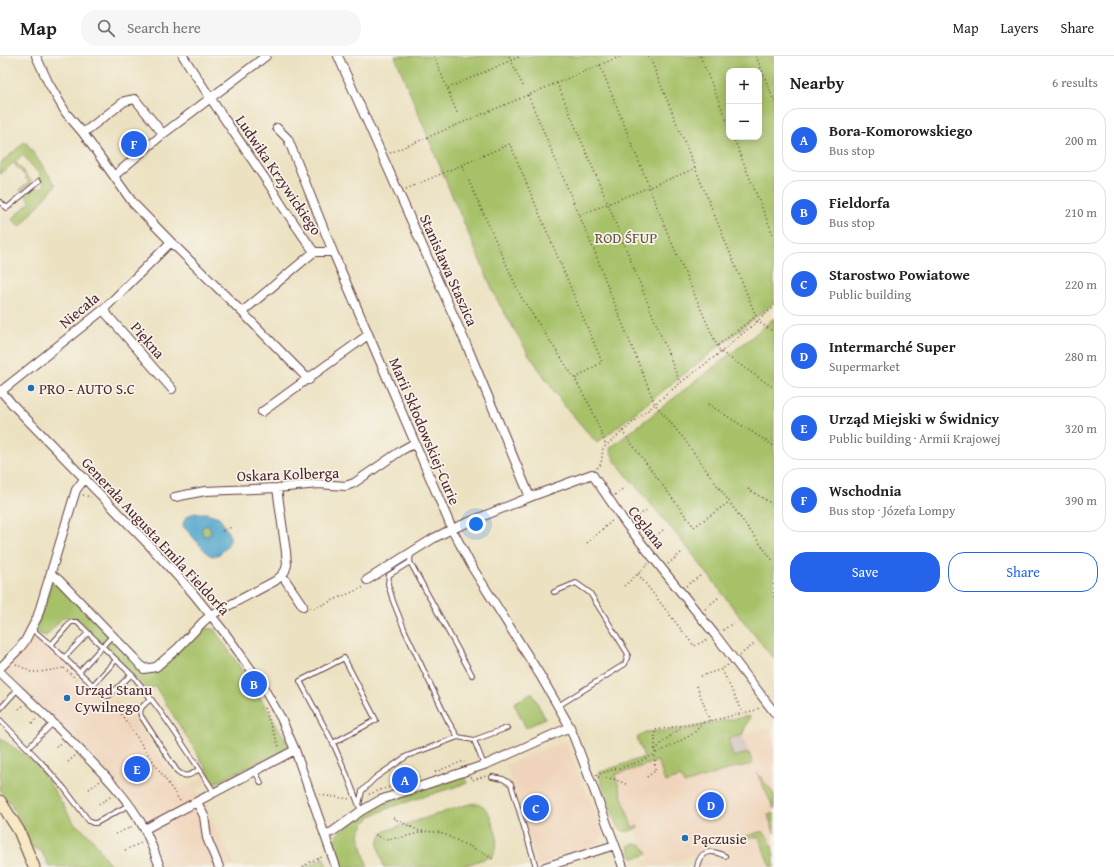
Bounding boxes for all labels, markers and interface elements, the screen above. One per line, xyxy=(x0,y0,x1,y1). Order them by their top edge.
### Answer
search box xyxy=(81,10,361,46)
text: Map xyxy=(20,14,57,42)
icon: search xyxy=(95,17,117,39)
text: Search here xyxy=(127,17,201,38)
text: Map xyxy=(953,18,979,38)
text: Layers xyxy=(1001,18,1039,38)
text: Share xyxy=(1061,18,1094,38)
map controls xyxy=(726,68,762,140)
button: + xyxy=(726,68,762,104)
text: Nearby xyxy=(790,70,844,95)
text: 6 results xyxy=(1052,73,1098,92)
button: − xyxy=(726,104,762,140)
street label: Ludwika Krzywickiego xyxy=(231,111,327,239)
text: Bora-Komorowskiego xyxy=(829,120,973,141)
pin: F xyxy=(121,129,147,159)
text: A xyxy=(800,131,808,150)
text: 200 m xyxy=(1065,131,1097,150)
text: Bus stop xyxy=(829,141,875,160)
text: Fieldorfa xyxy=(829,192,890,213)
text: B xyxy=(800,203,808,222)
text: 210 m xyxy=(1065,203,1097,222)
street label: Stanisława Staszica xyxy=(415,211,483,329)
text: Bus stop xyxy=(829,213,875,232)
park label: ROD ŚFUP xyxy=(595,227,657,248)
text: Starostwo Powiatowe xyxy=(829,264,970,285)
text: C xyxy=(800,275,808,294)
text: 220 m xyxy=(1065,275,1097,294)
text: Public building xyxy=(829,285,911,304)
street label: Niecała xyxy=(55,287,103,333)
street label: Piękna xyxy=(126,317,170,363)
text: Intermarché Super xyxy=(829,336,956,357)
text: D xyxy=(800,347,808,366)
text: 280 m xyxy=(1065,347,1097,366)
street label: Marii Skłodowskiej-Curie xyxy=(384,354,466,508)
text: Supermarket xyxy=(829,357,900,376)
place label: PRO - AUTO S.C xyxy=(39,378,135,399)
marker: PRO - AUTO S.C xyxy=(26,383,36,393)
text: Urząd Miejski w Świdnicy xyxy=(829,408,999,429)
text: E xyxy=(801,419,807,438)
text: 320 m xyxy=(1065,419,1097,438)
text: Public building · Armii Krajowej xyxy=(829,429,1001,448)
street label: Generała Augusta Emila Fieldorfa xyxy=(77,452,235,620)
street label: Oskara Kolberga xyxy=(236,462,340,486)
text: Wschodnia xyxy=(829,480,902,501)
text: F xyxy=(801,491,807,510)
text: 390 m xyxy=(1065,491,1097,510)
street label: Ceglana xyxy=(623,501,671,553)
text: Bus stop · Józefa Lompy xyxy=(829,501,955,520)
your location xyxy=(466,514,486,534)
button: Save xyxy=(790,552,940,592)
button: Share xyxy=(948,552,1098,592)
pin: B xyxy=(241,669,267,699)
place label: Urząd Stanu Cywilnego xyxy=(75,679,153,717)
marker: Urząd Stanu Cywilnego xyxy=(62,693,72,703)
pin: E xyxy=(124,754,150,784)
pin: A xyxy=(392,765,418,795)
pin: D xyxy=(698,790,724,820)
pin: C xyxy=(523,793,549,823)
place label: Pączusie xyxy=(693,828,747,849)
marker: Pączusie xyxy=(680,833,690,843)

